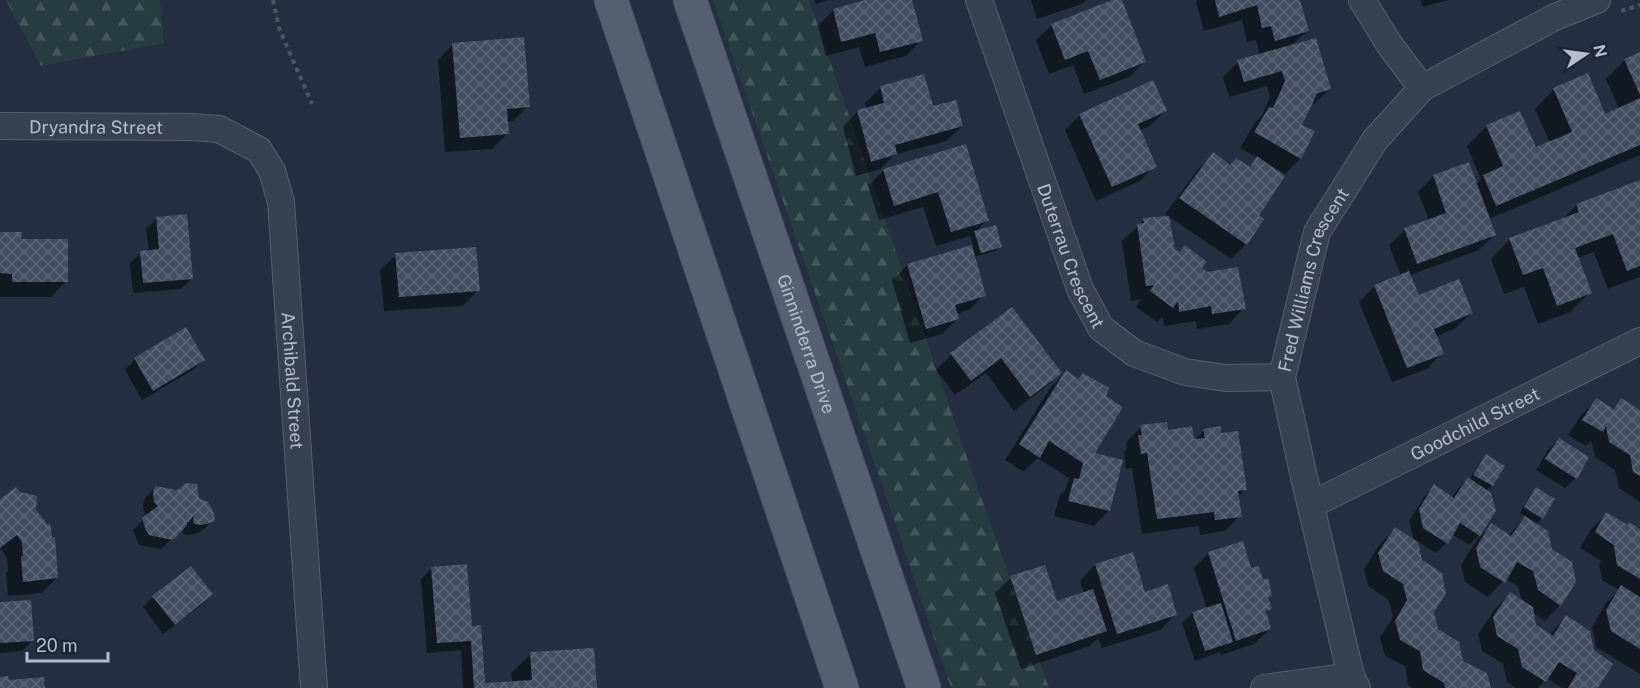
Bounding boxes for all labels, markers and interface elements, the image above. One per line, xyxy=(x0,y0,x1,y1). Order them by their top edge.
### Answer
north arrow xyxy=(1556,24,1616,84)
text: N xyxy=(1589,43,1611,59)
street label: Dryandra Street xyxy=(29,116,163,137)
street label: Duterrau Crescent xyxy=(1033,181,1110,332)
street label: Fred Williams Crescent xyxy=(1273,184,1353,374)
street label: Ginninderra Drive xyxy=(773,271,840,416)
street label: Archibald Street xyxy=(278,311,308,450)
street label: Goodchild Street xyxy=(1407,382,1543,464)
scale bar xyxy=(27,625,108,663)
text: 20 m xyxy=(36,635,78,656)

